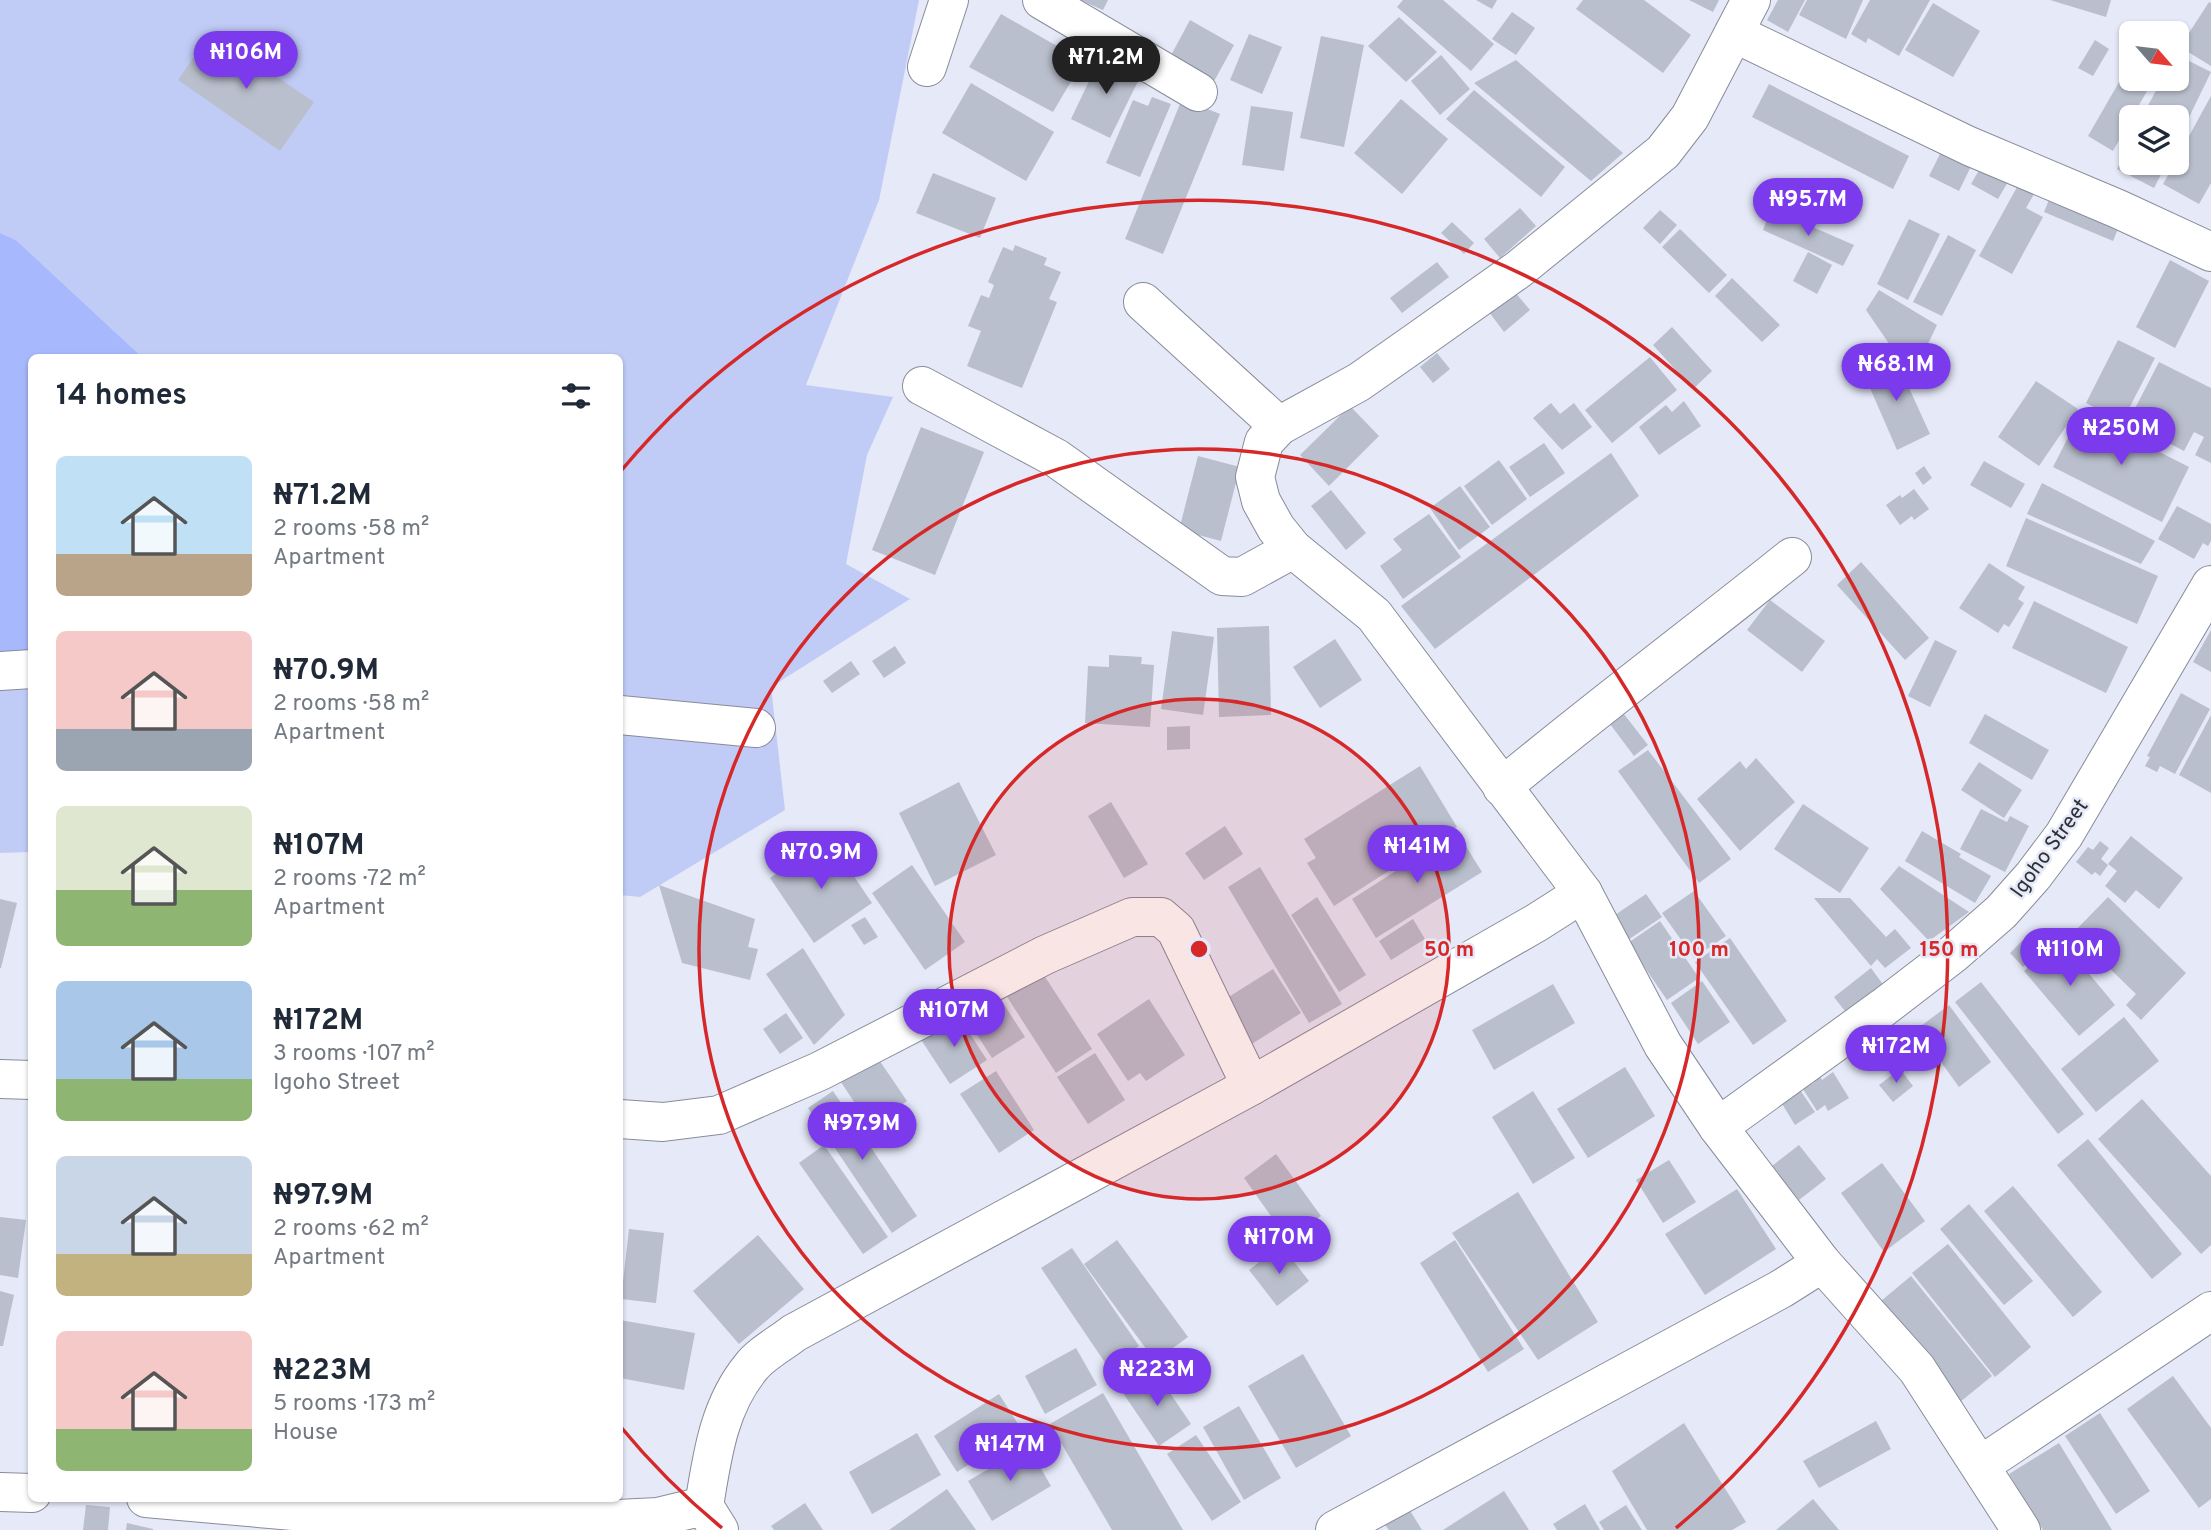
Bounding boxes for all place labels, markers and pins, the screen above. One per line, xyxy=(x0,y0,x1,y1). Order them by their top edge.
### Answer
pin: ₦106M xyxy=(197,32,295,91)
pin: ₦71.2M xyxy=(1049,36,1163,96)
pin: ₦95.7M xyxy=(1751,178,1865,238)
pin: ₦68.1M xyxy=(1839,344,1953,403)
pin: ₦250M xyxy=(2072,407,2170,467)
pin: ₦141M xyxy=(1368,826,1466,885)
pin: ₦70.9M xyxy=(764,832,878,891)
pin: ₦110M xyxy=(2021,928,2119,988)
centre of rings xyxy=(1187,937,1211,961)
pin: ₦107M xyxy=(905,990,1003,1049)
pin: ₦172M xyxy=(1847,1026,1945,1085)
pin: ₦97.9M xyxy=(805,1102,919,1162)
pin: ₦170M xyxy=(1230,1216,1328,1276)
pin: ₦223M xyxy=(1108,1348,1206,1408)
pin: ₦147M xyxy=(961,1424,1059,1483)

